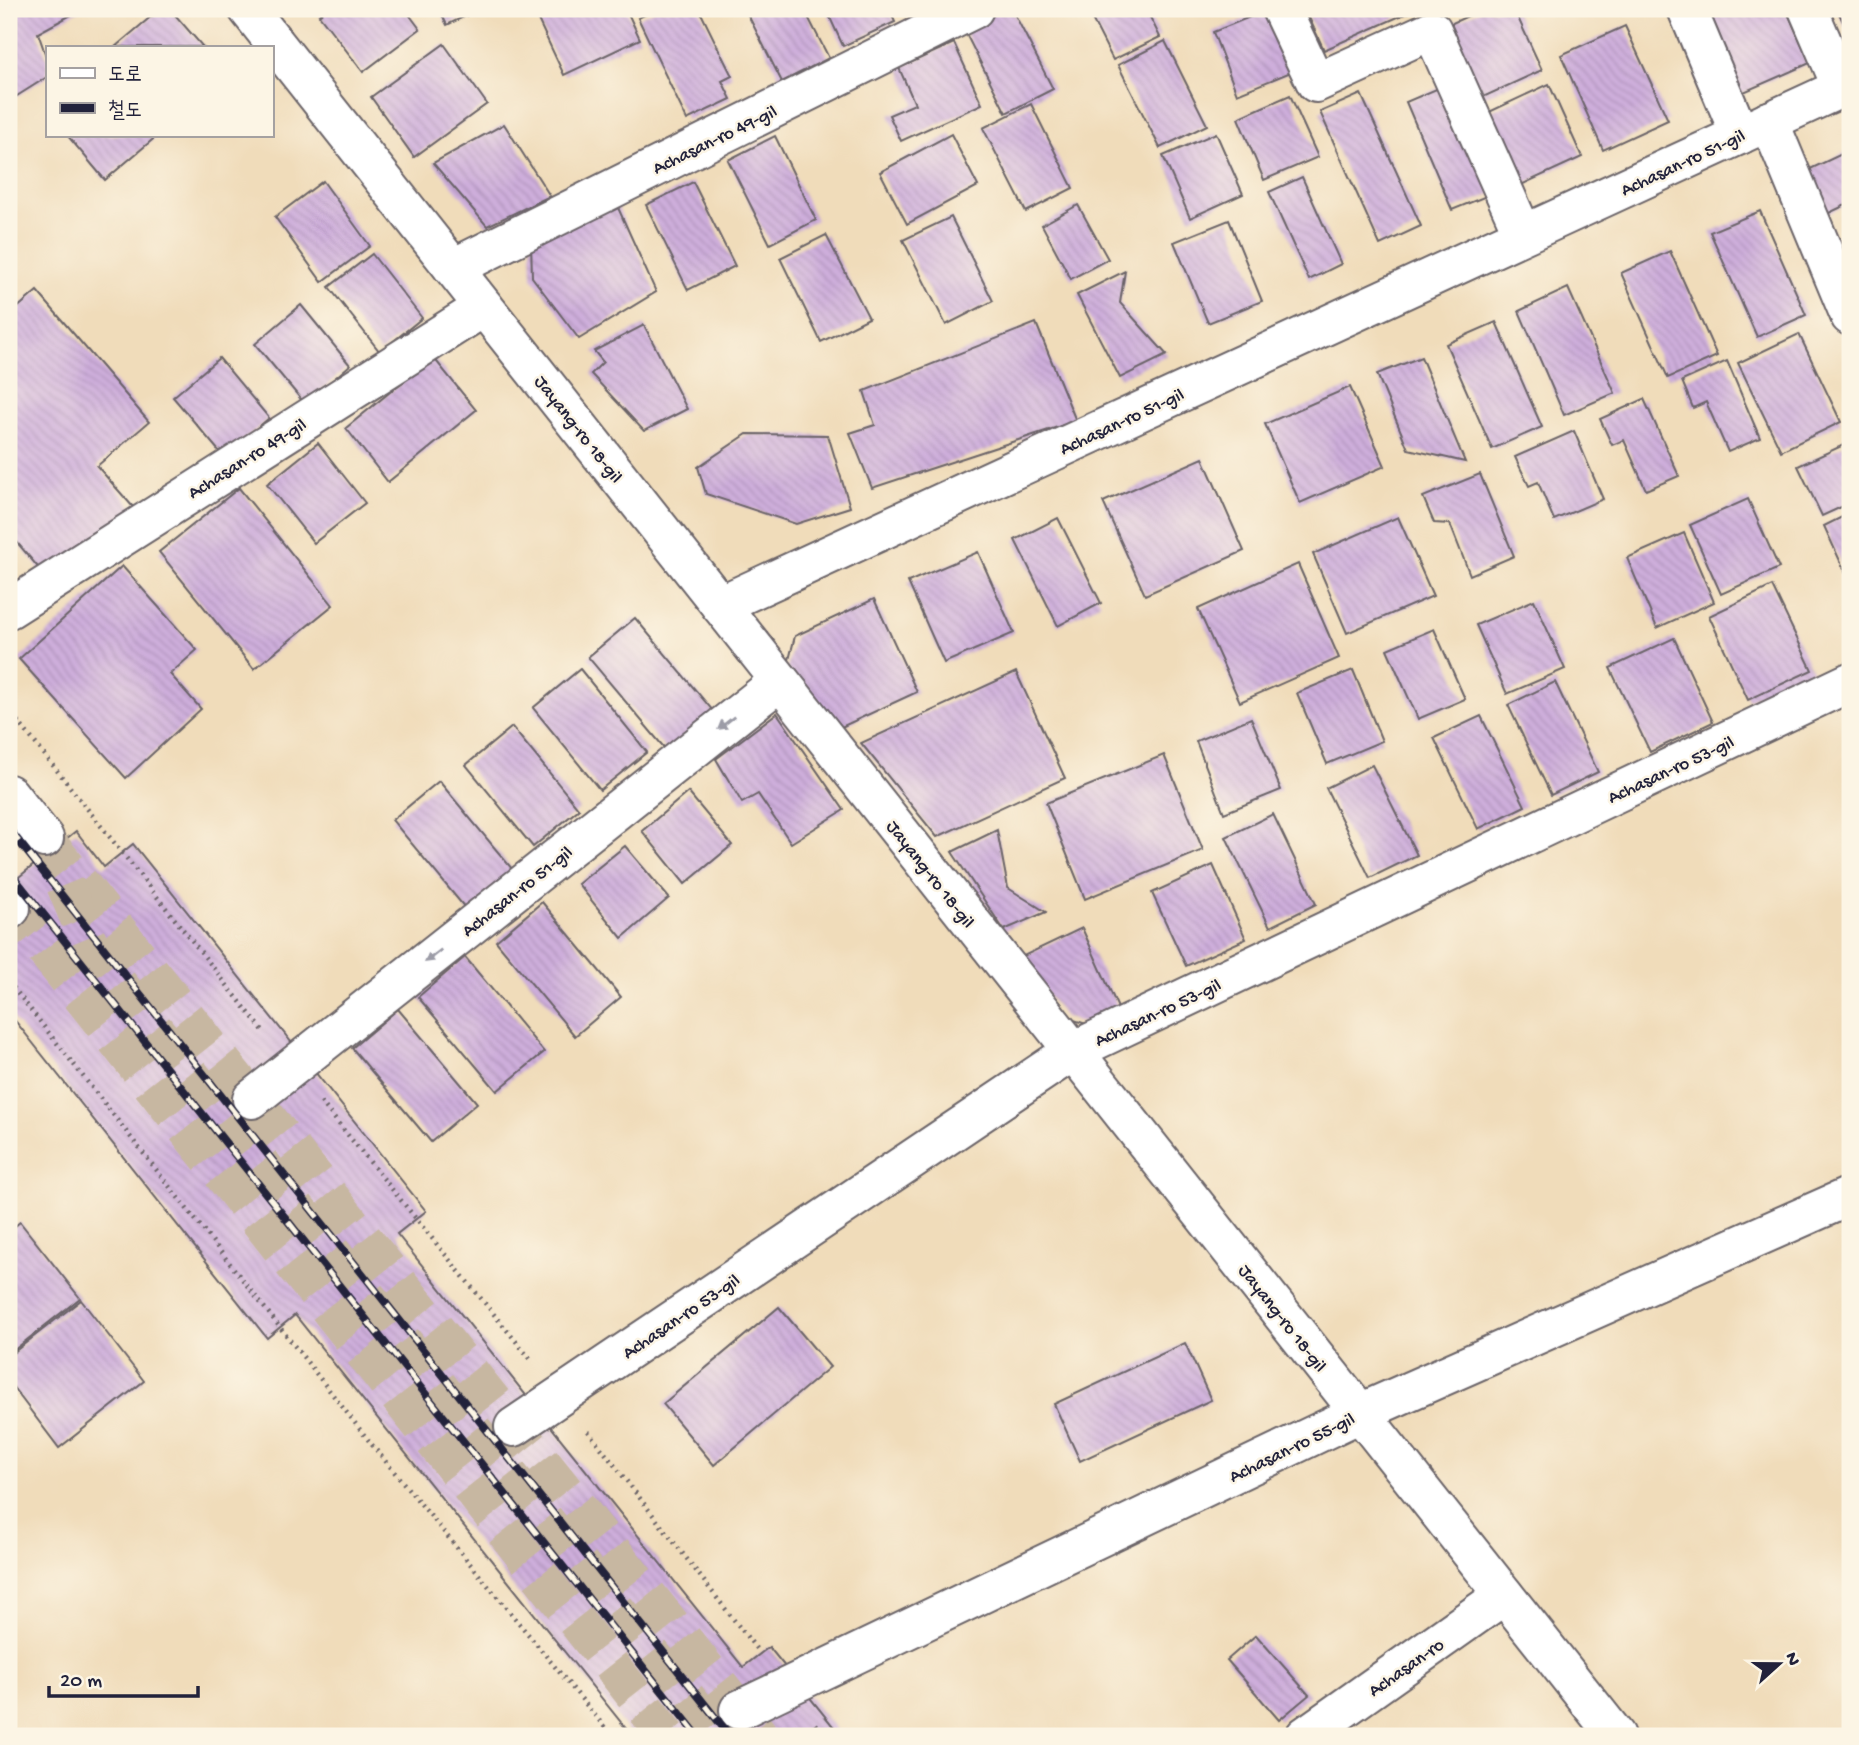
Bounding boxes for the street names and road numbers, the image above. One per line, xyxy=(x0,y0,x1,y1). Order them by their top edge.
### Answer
street label: Achasan-ro 49-gil xyxy=(650,101,782,181)
street label: Achasan-ro 51-gil xyxy=(1618,125,1749,203)
street label: Jayang-ro 18-gil xyxy=(528,372,626,489)
street label: Achasan-ro 51-gil xyxy=(1057,384,1188,462)
street label: Achasan-ro 49-gil xyxy=(184,414,311,506)
street label: Achasan-ro 53-gil xyxy=(1605,732,1738,811)
street label: Jayang-ro 18-gil xyxy=(880,817,978,934)
street label: Achasan-ro 51-gil xyxy=(458,842,578,943)
street label: Achasan-ro 53-gil xyxy=(1092,975,1225,1054)
street label: Jayang-ro 18-gil xyxy=(1232,1261,1330,1378)
street label: Achasan-ro 53-gil xyxy=(619,1270,745,1366)
street label: Achasan-ro 55-gil xyxy=(1226,1409,1359,1490)
street label: Achasan-ro xyxy=(1365,1634,1450,1703)

